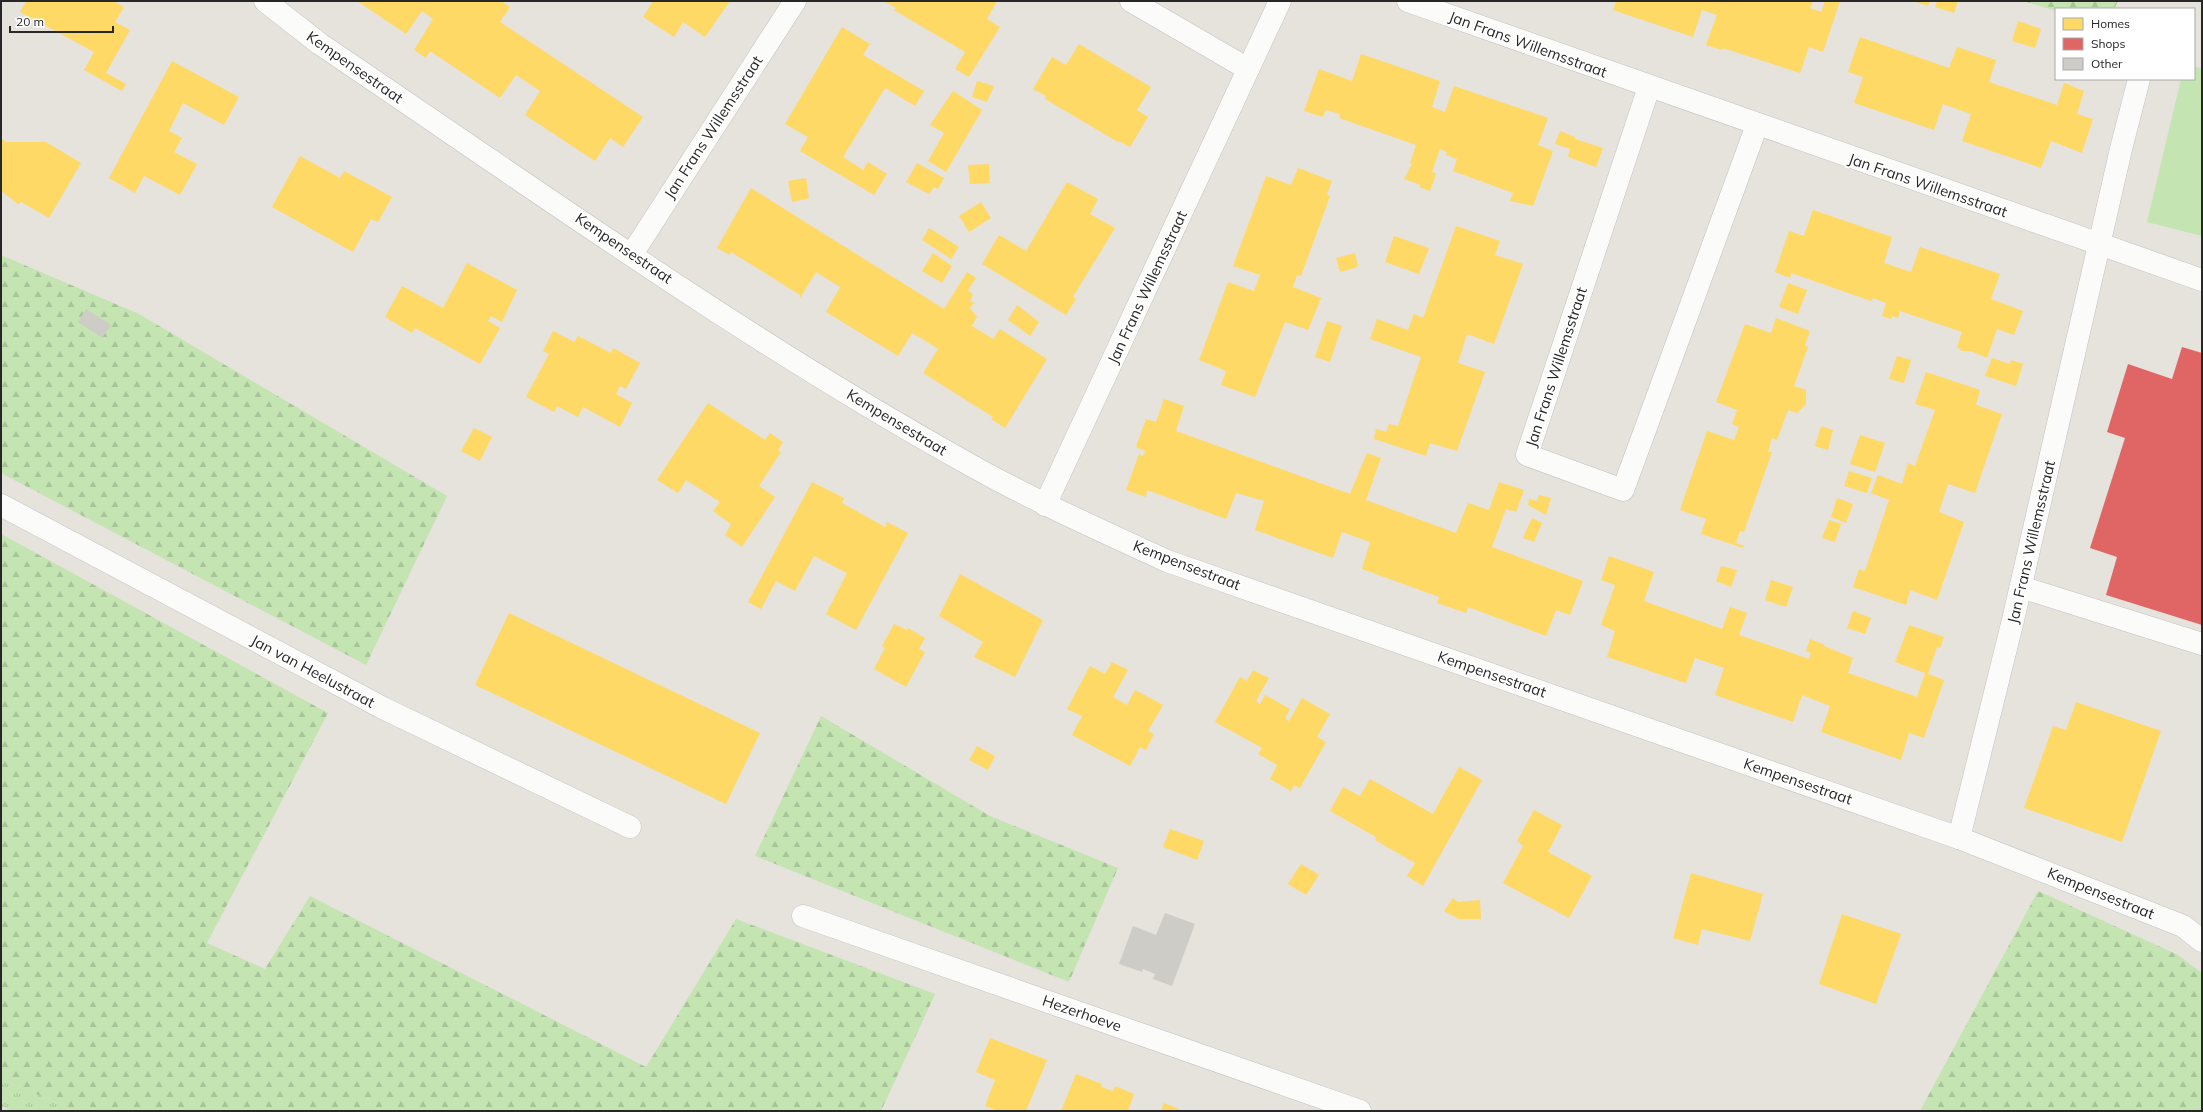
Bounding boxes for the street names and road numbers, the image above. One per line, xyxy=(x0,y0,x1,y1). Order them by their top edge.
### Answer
street label: Jan Frans Willemsstraat xyxy=(1446,7,1610,81)
street label: Kempensestraat xyxy=(303,27,407,107)
street label: Jan Frans Willemsstraat xyxy=(660,52,766,202)
street label: Jan Frans Willemsstraat xyxy=(1846,149,2010,221)
street label: Jan Frans Willemsstraat xyxy=(1103,207,1191,367)
street label: Kempensestraat xyxy=(572,208,676,288)
street label: Jan Frans Willemsstraat xyxy=(1521,285,1591,449)
street label: Kempensestraat xyxy=(843,385,951,459)
street label: Jan Frans Willemsstraat xyxy=(2003,459,2059,625)
street label: Kempensestraat xyxy=(1131,536,1243,594)
street label: Jan van Heelustraat xyxy=(248,630,378,712)
street label: Kempensestraat xyxy=(1435,647,1549,701)
street label: Kempensestraat xyxy=(1741,754,1855,808)
street label: Kempensestraat xyxy=(2045,863,2157,923)
street label: Hezerhoeve xyxy=(1040,991,1124,1035)

